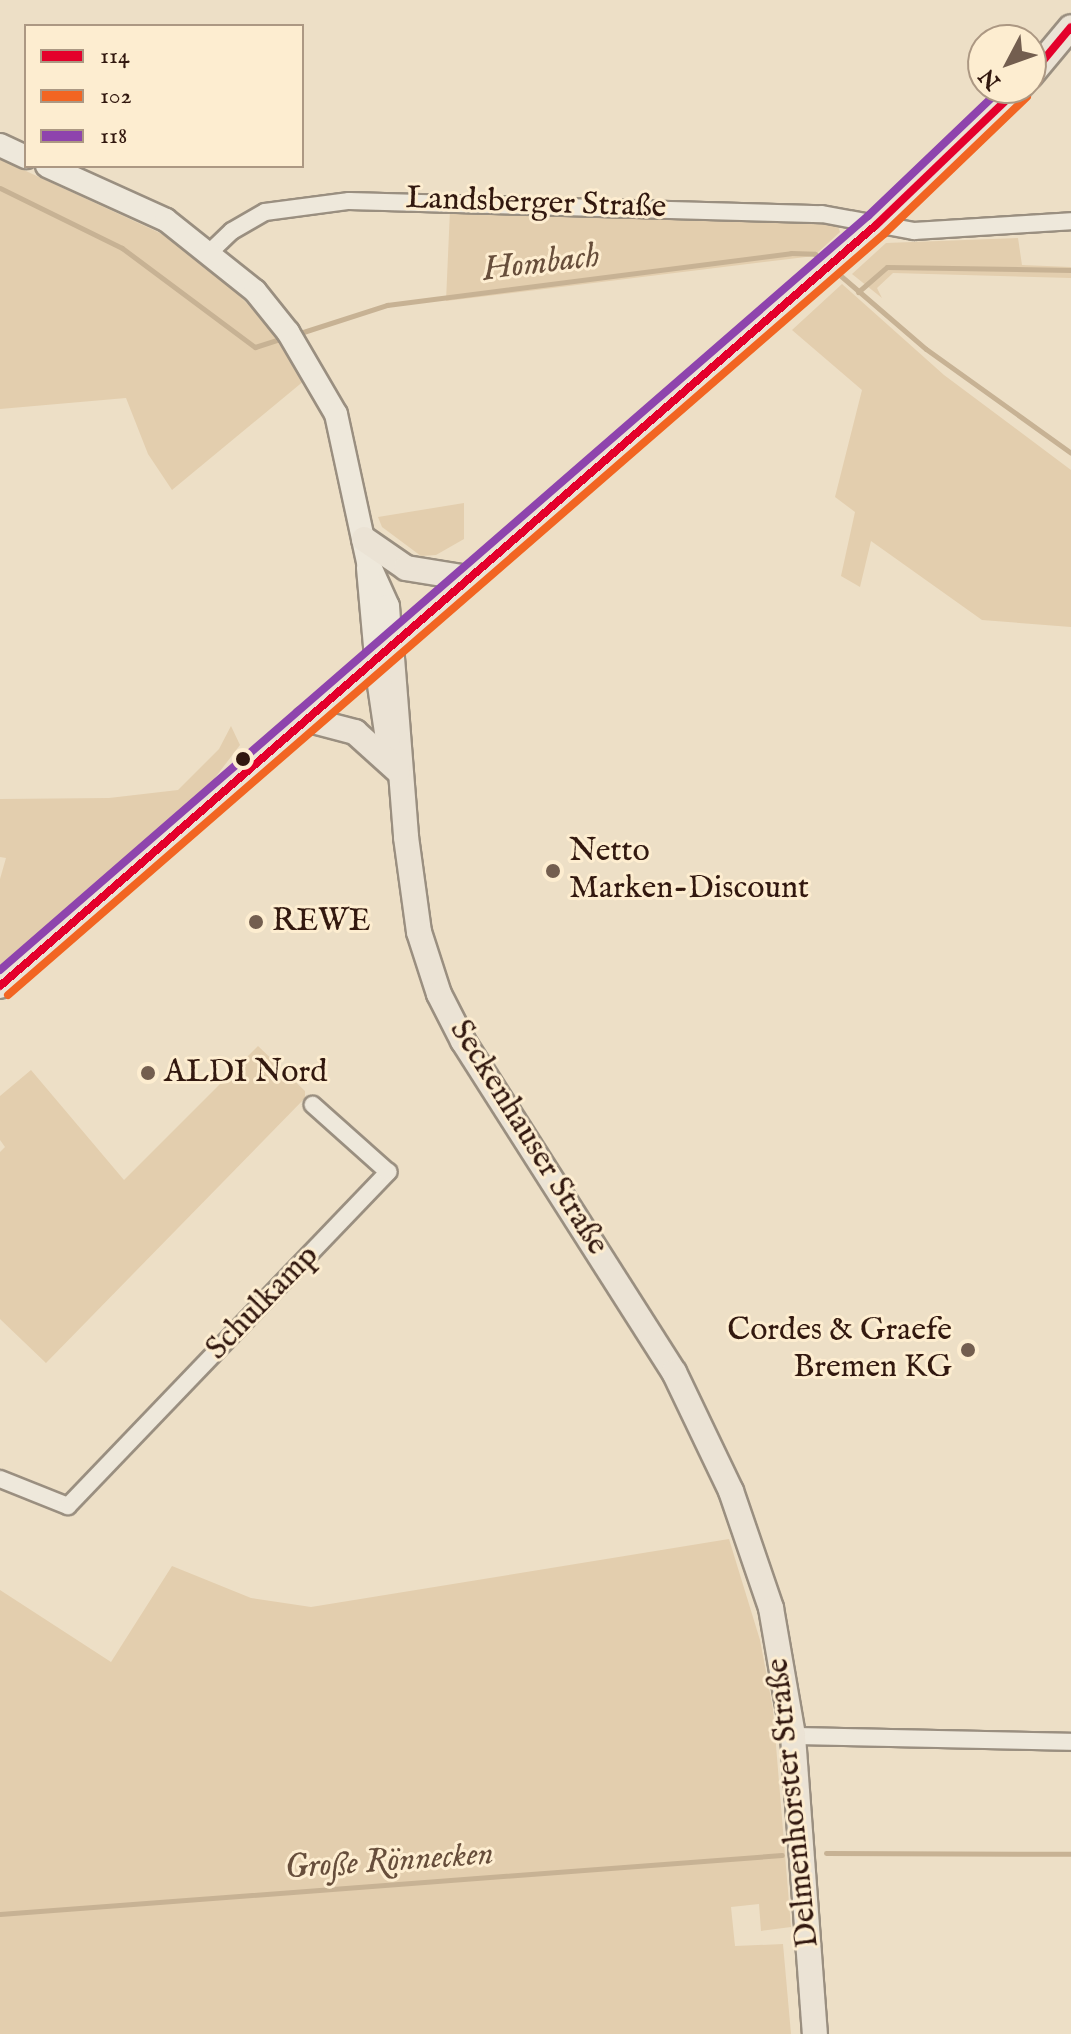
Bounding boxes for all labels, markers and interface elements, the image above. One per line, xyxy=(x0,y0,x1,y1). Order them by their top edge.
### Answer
legend xyxy=(24,24,304,168)
north arrow xyxy=(967,24,1047,104)
text: 114 xyxy=(100,41,130,72)
text: N xyxy=(974,62,1007,95)
text: 102 xyxy=(100,81,132,112)
text: 118 xyxy=(100,121,127,152)
street label: Landsberger Straße xyxy=(405,180,667,228)
water label: Hombach xyxy=(480,236,602,290)
unlabelled marker xyxy=(235,751,251,767)
place label: Netto Marken-Discount xyxy=(569,834,809,909)
marker: Netto Marken-Discount xyxy=(544,862,562,880)
place label: REWE xyxy=(272,903,371,941)
marker: REWE xyxy=(247,913,265,931)
street label: Seckenhauser Straße xyxy=(440,1013,616,1263)
place label: ALDI Nord xyxy=(164,1054,327,1092)
marker: ALDI Nord xyxy=(139,1064,157,1082)
street label: Schulkamp xyxy=(199,1237,327,1369)
place label: Cordes & Graefe Bremen KG xyxy=(727,1313,952,1388)
marker: Cordes & Graefe Bremen KG xyxy=(959,1341,977,1359)
street label: Delmenhorster Straße xyxy=(760,1656,828,1950)
water label: Große Rönnecken xyxy=(283,1833,495,1889)

